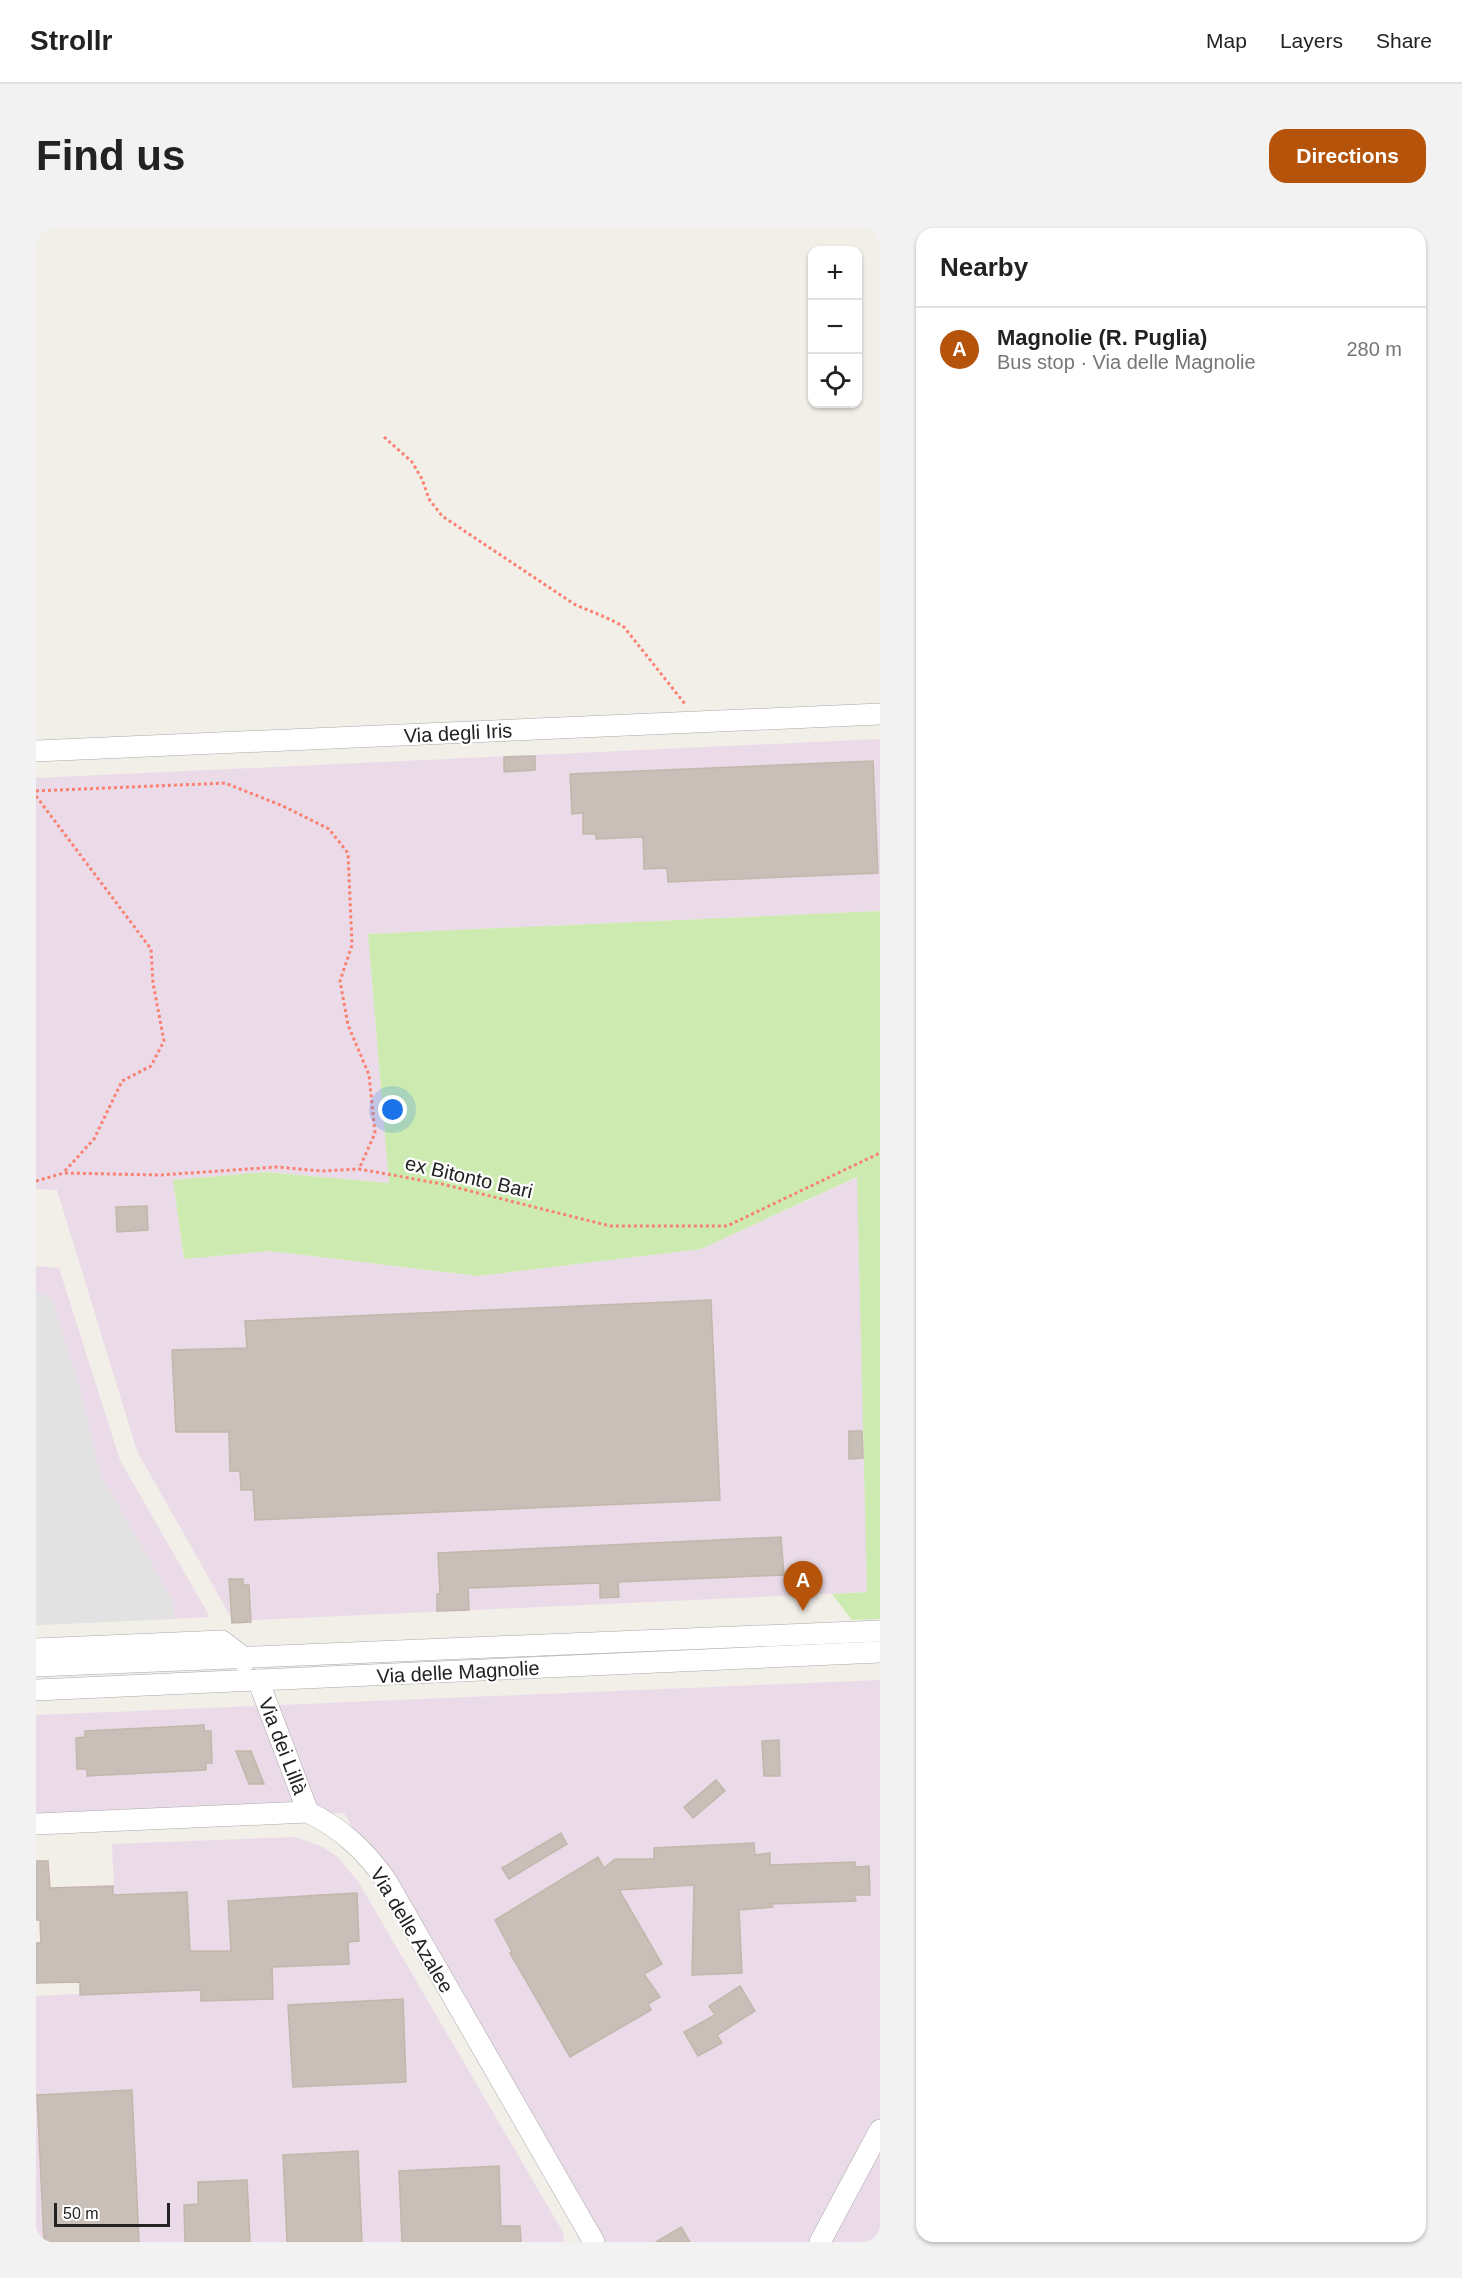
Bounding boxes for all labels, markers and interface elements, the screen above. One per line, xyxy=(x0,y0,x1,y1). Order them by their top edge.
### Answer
text: Strollr xyxy=(30,25,112,56)
text: Map xyxy=(1206,29,1247,52)
text: Layers xyxy=(1280,29,1343,52)
text: Share xyxy=(1376,29,1432,52)
button: Directions xyxy=(1269,129,1426,183)
text: Find us xyxy=(36,132,185,179)
map controls xyxy=(808,246,862,408)
button: + xyxy=(808,246,862,300)
text: Nearby xyxy=(940,252,1028,282)
button: − xyxy=(808,300,862,354)
text: Magnolie (R. Puglia) xyxy=(997,325,1207,350)
text: A xyxy=(952,338,967,360)
text: 280 m xyxy=(1346,338,1402,360)
text: Bus stop · Via delle Magnolie xyxy=(997,351,1256,373)
button: locate xyxy=(808,354,862,408)
street label: Via degli Iris xyxy=(403,719,513,747)
your location xyxy=(378,1095,407,1124)
street label: ex Bitonto Bari xyxy=(403,1152,535,1202)
pin: A xyxy=(784,1562,822,1611)
street label: Via delle Magnolie xyxy=(376,1657,540,1687)
street label: Via dei Lillà xyxy=(254,1694,312,1798)
street label: Via delle Azalee xyxy=(366,1863,458,1997)
scale bar xyxy=(54,2200,170,2228)
text: 50 m xyxy=(63,2205,99,2222)

